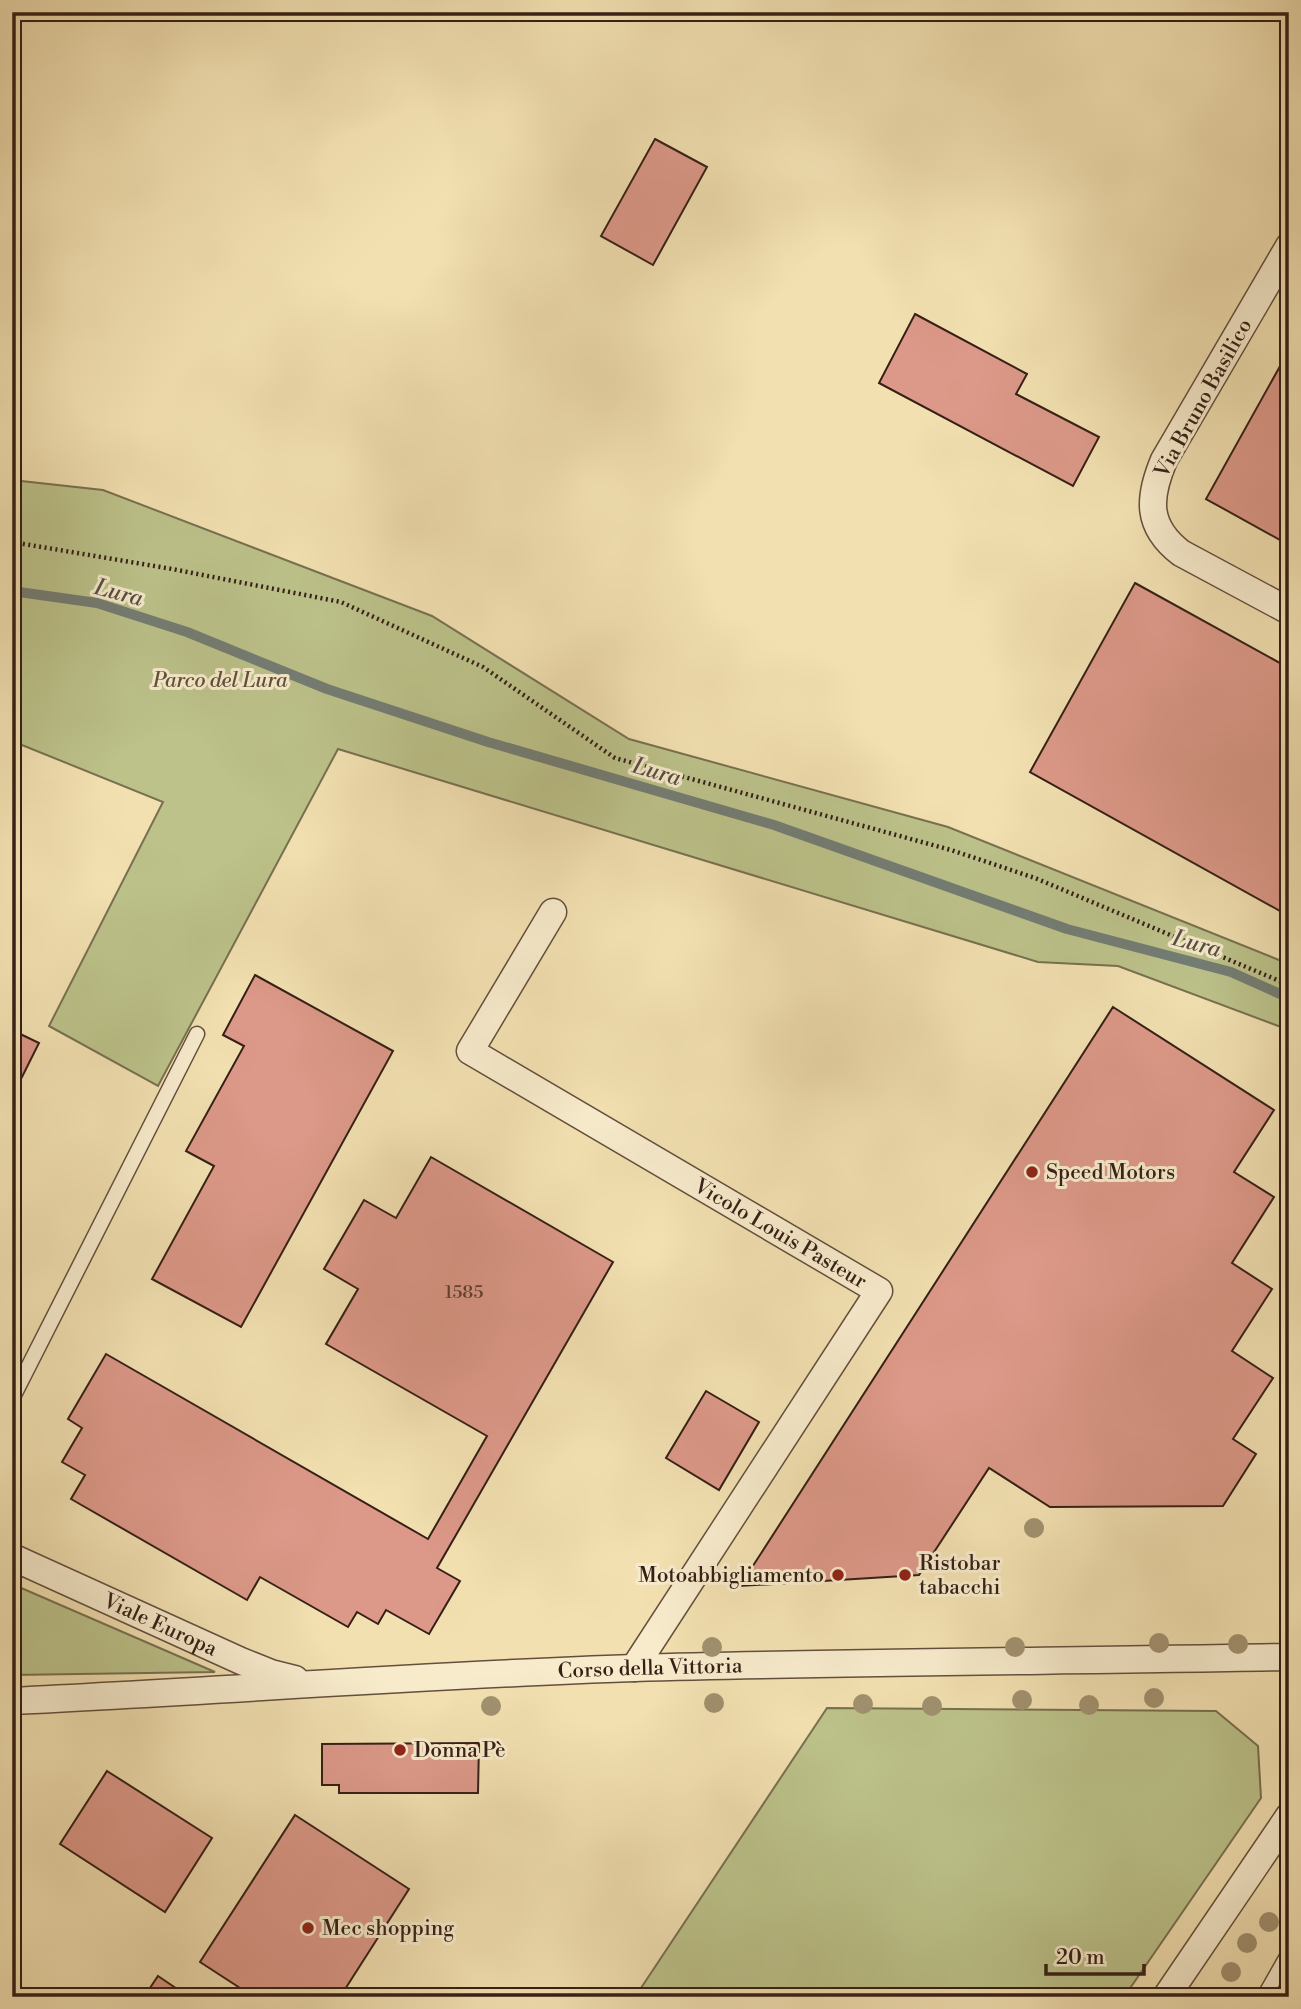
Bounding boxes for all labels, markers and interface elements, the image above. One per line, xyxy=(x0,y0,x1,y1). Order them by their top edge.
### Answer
street label: Via Bruno Basilico xyxy=(1149,314,1258,483)
water label: Lura xyxy=(90,573,146,613)
park label: Parco del Lura xyxy=(152,668,288,694)
water label: Lura xyxy=(628,751,684,792)
water label: Lura xyxy=(1168,924,1224,964)
place label: Speed Motors xyxy=(1046,1160,1175,1186)
marker: Speed Motors xyxy=(1024,1164,1040,1180)
street label: Vicolo Louis Pasteur xyxy=(688,1173,871,1295)
house number: 1585 xyxy=(445,1281,483,1304)
place label: Ristobar tabacchi xyxy=(919,1551,1001,1601)
place label: Motoabbigliamento xyxy=(638,1563,824,1589)
marker: Motoabbigliamento xyxy=(830,1567,846,1583)
marker: Ristobar tabacchi xyxy=(897,1567,913,1583)
street label: Viale Europa xyxy=(98,1588,221,1663)
street label: Corso della Vittoria xyxy=(557,1653,743,1685)
place label: Donna Pè xyxy=(414,1738,506,1764)
marker: Donna Pè xyxy=(392,1742,408,1758)
place label: Mec shopping xyxy=(322,1916,454,1942)
marker: Mec shopping xyxy=(300,1920,316,1936)
scale bar xyxy=(1046,1932,1144,1976)
text: 20 m xyxy=(1056,1945,1105,1971)

